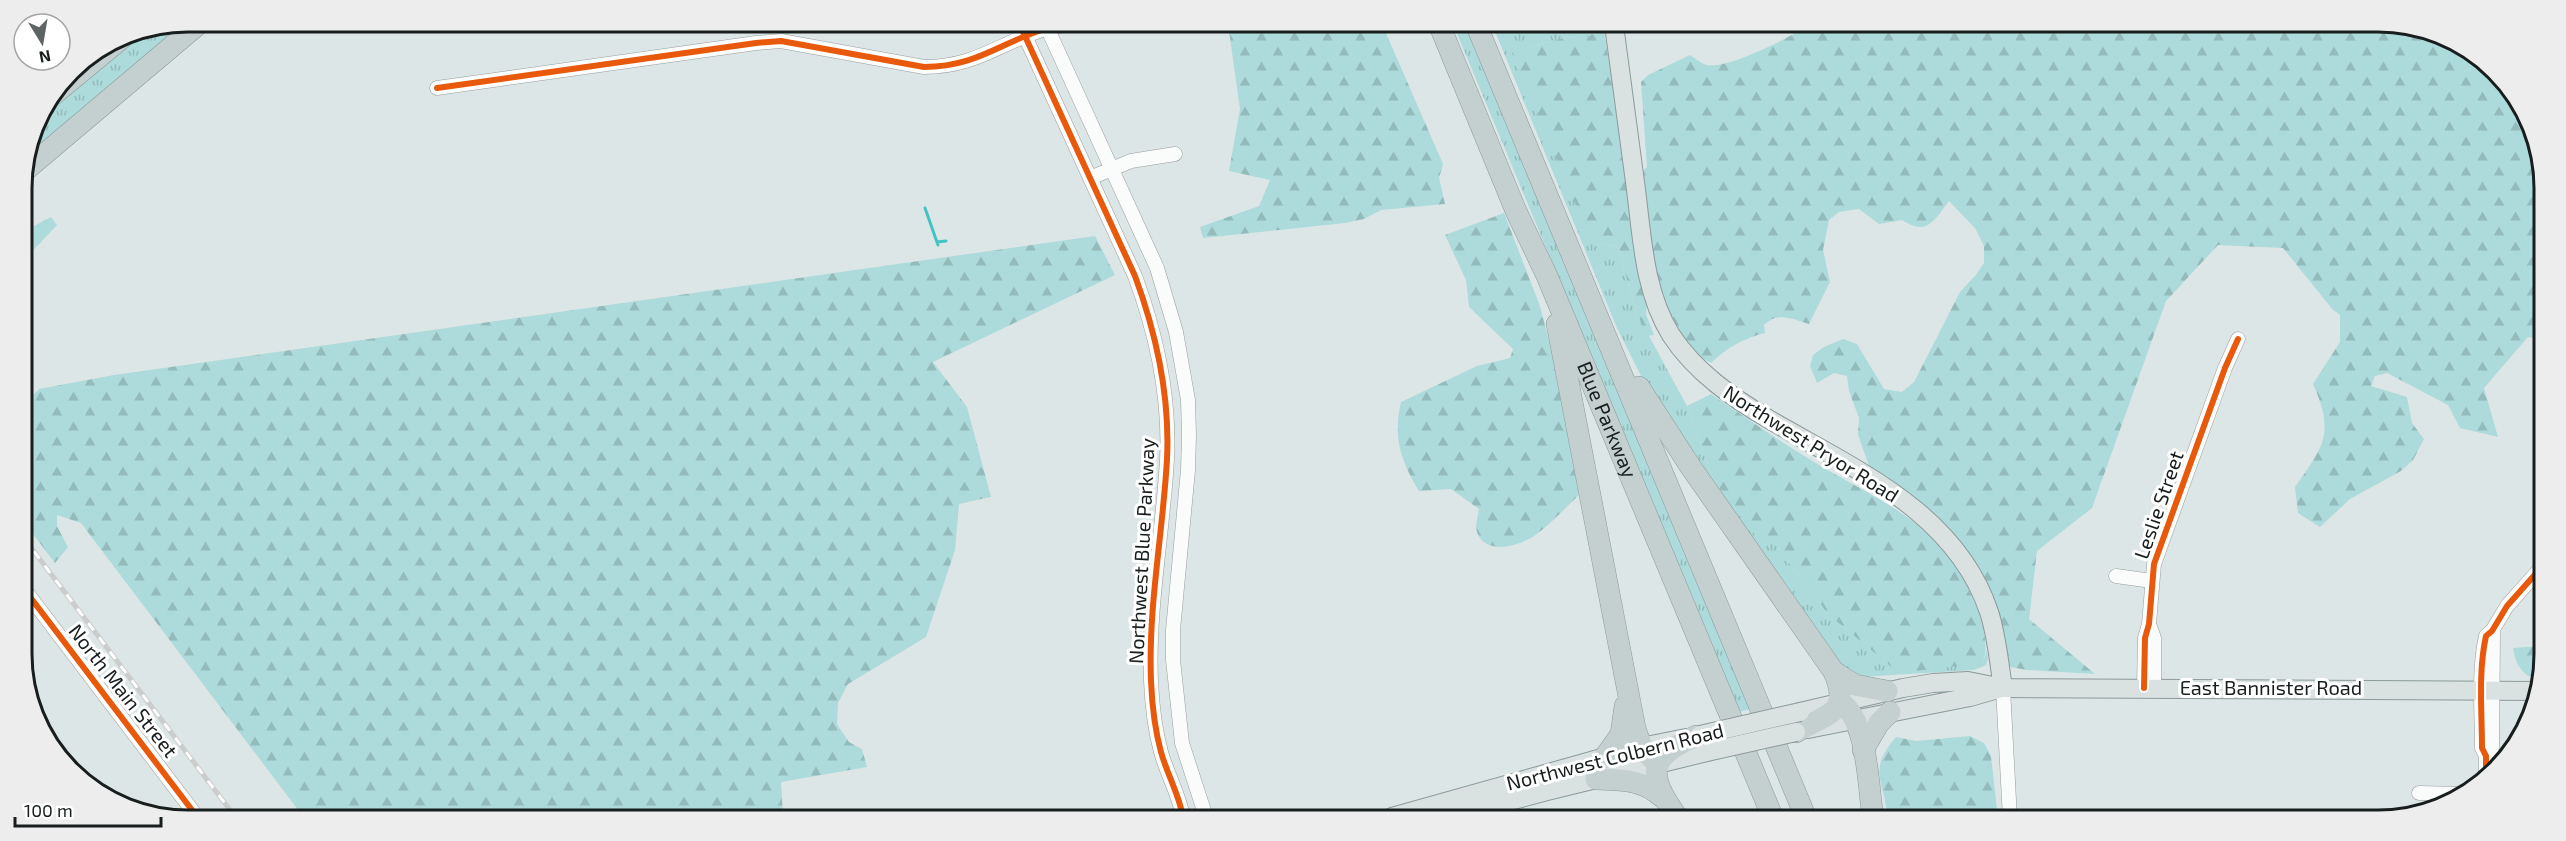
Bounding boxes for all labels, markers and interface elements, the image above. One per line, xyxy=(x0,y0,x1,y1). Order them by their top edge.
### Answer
north arrow xyxy=(12,12,72,72)
text: N xyxy=(37,47,52,68)
street label: Blue Parkway xyxy=(1573,358,1643,482)
street label: Northwest Pryor Road xyxy=(1720,379,1903,507)
street label: Northwest Blue Parkway xyxy=(1123,437,1159,664)
street label: Leslie Street xyxy=(2128,447,2188,562)
street label: North Main Street xyxy=(64,619,183,762)
street label: East Bannister Road xyxy=(2180,675,2362,699)
street label: Northwest Colbern Road xyxy=(1504,717,1726,795)
scale bar xyxy=(15,790,160,828)
text: 100 m xyxy=(24,799,73,821)

